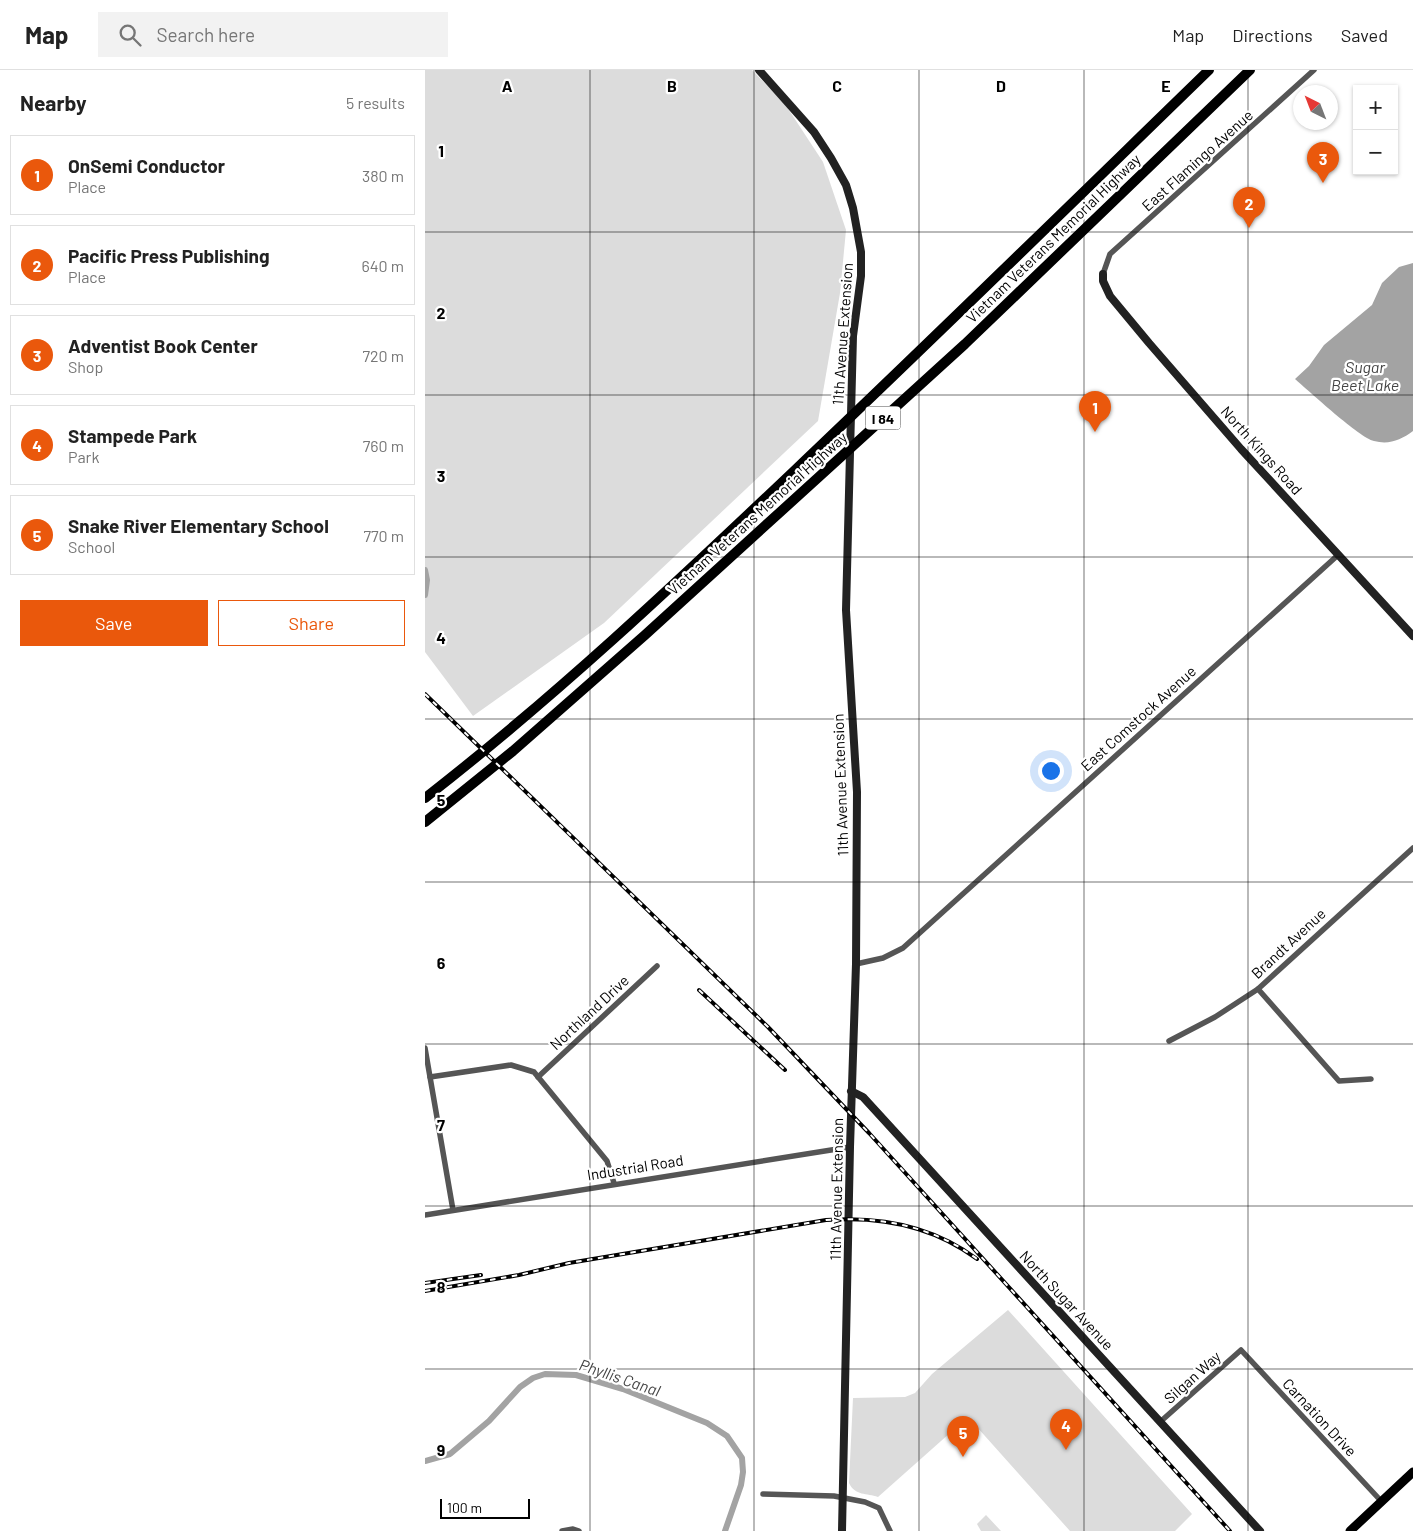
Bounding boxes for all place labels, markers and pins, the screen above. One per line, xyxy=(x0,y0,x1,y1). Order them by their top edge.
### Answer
pin: 3 xyxy=(1307,142,1339,183)
pin: 2 xyxy=(1233,187,1265,228)
pin: 1 xyxy=(1079,391,1111,432)
pin: 4 xyxy=(1050,1409,1082,1450)
pin: 5 xyxy=(947,1416,979,1457)

